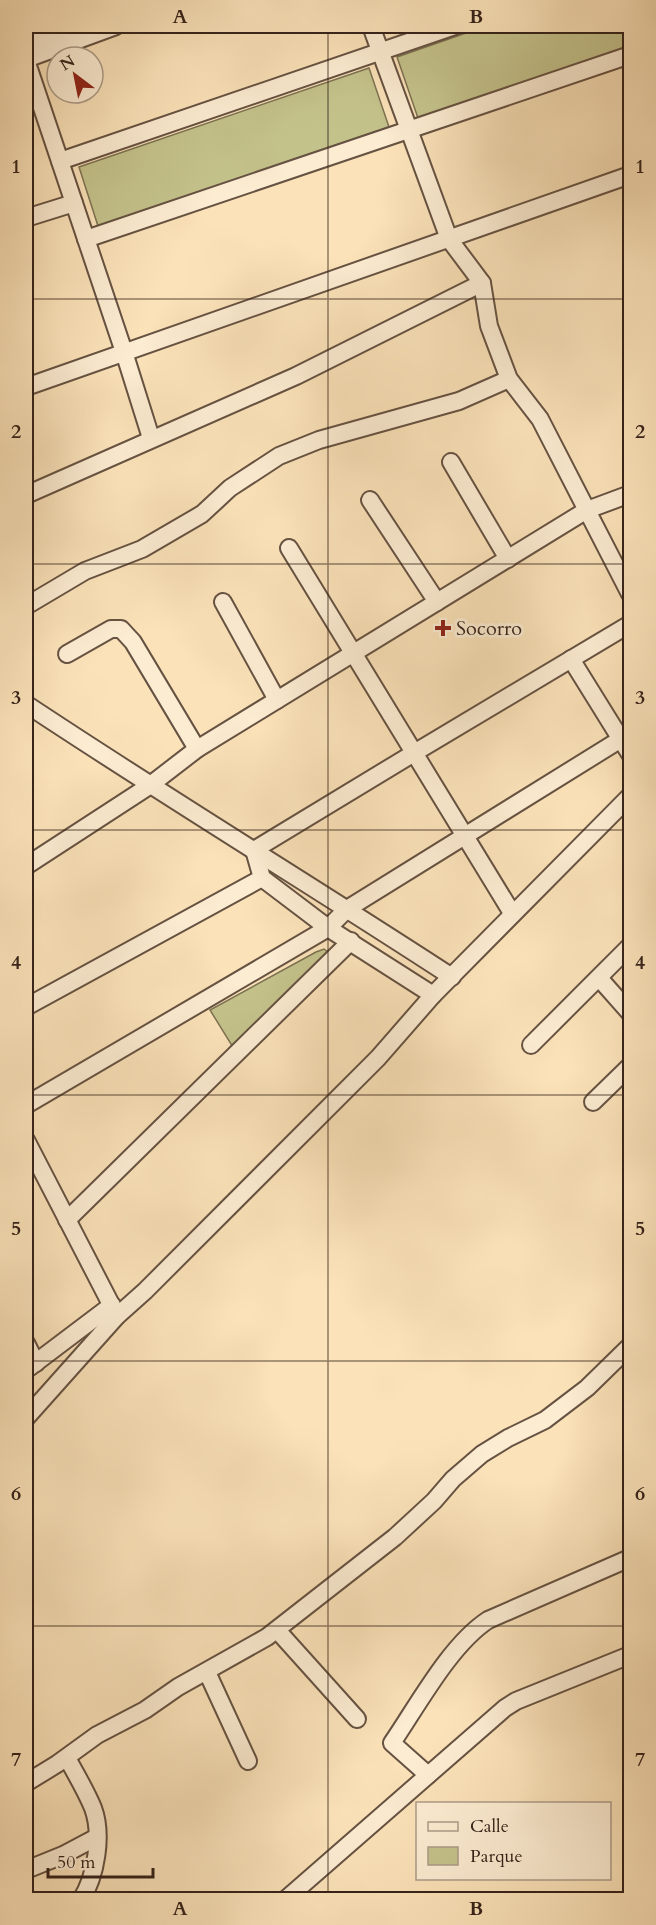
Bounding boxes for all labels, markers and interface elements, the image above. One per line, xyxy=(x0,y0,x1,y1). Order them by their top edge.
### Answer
text: A xyxy=(172,3,188,30)
text: B xyxy=(469,3,483,30)
north arrow xyxy=(45,45,105,105)
text: N xyxy=(56,50,79,76)
text: 1 xyxy=(11,153,21,180)
text: 1 xyxy=(635,153,645,180)
text: 2 xyxy=(11,418,21,445)
text: 2 xyxy=(635,418,645,445)
place label: Socorro xyxy=(456,615,522,642)
marker: Socorro xyxy=(434,619,452,637)
text: 3 xyxy=(11,684,21,711)
text: 3 xyxy=(635,684,645,711)
text: 4 xyxy=(11,949,21,976)
text: 4 xyxy=(635,949,645,976)
text: 5 xyxy=(11,1215,21,1242)
text: 5 xyxy=(635,1215,645,1242)
text: 6 xyxy=(11,1480,21,1507)
text: 6 xyxy=(635,1480,645,1507)
text: 7 xyxy=(11,1746,21,1773)
text: 7 xyxy=(635,1746,645,1773)
legend xyxy=(416,1802,611,1880)
text: Calle xyxy=(470,1814,509,1839)
scale bar xyxy=(48,1841,153,1879)
text: Parque xyxy=(470,1844,523,1869)
text: 50 m xyxy=(57,1850,96,1875)
text: A xyxy=(172,1895,188,1922)
text: B xyxy=(469,1895,483,1922)

